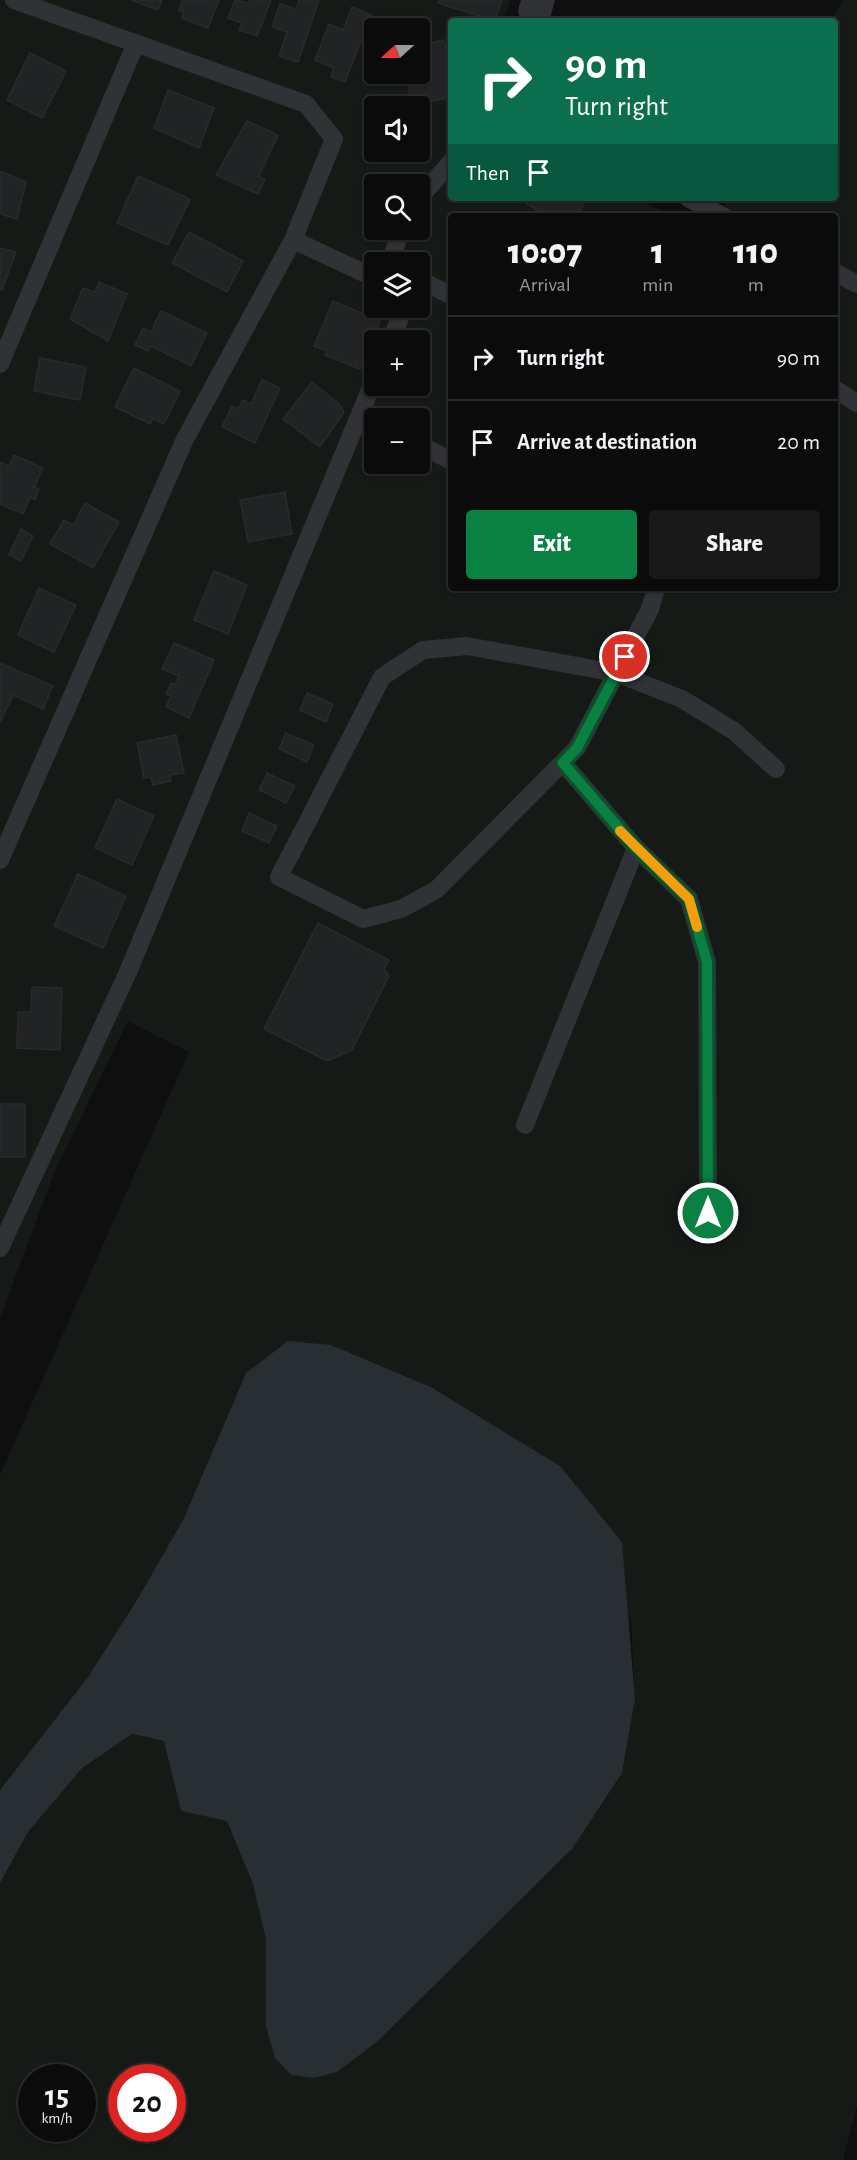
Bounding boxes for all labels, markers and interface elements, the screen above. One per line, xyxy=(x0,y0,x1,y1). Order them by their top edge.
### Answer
north arrow xyxy=(364,18,430,84)
map controls xyxy=(364,18,430,474)
icon: right xyxy=(466,42,544,120)
text: 90 m xyxy=(565,44,647,86)
text: Turn right xyxy=(565,93,668,120)
button: sound xyxy=(364,96,430,162)
icon: arrive xyxy=(522,156,555,189)
text: Then xyxy=(466,162,510,184)
button: search xyxy=(364,174,430,240)
text: 10:07 xyxy=(508,234,582,270)
text: 1 xyxy=(651,234,664,270)
text: 110 xyxy=(733,234,778,270)
button: layers xyxy=(364,252,430,318)
text: Arrival xyxy=(519,275,571,295)
text: min xyxy=(642,275,673,295)
text: m xyxy=(748,275,764,295)
button: + xyxy=(364,330,430,396)
icon: right xyxy=(466,342,499,375)
text: Turn right xyxy=(517,347,604,369)
text: 90 m xyxy=(777,347,820,369)
button: − xyxy=(364,408,430,474)
icon: arrive xyxy=(466,426,499,459)
text: Arrive at destination xyxy=(517,431,697,453)
text: 20 m xyxy=(777,431,820,453)
button: Exit xyxy=(466,510,637,579)
button: Share xyxy=(649,510,820,579)
pin xyxy=(599,631,650,682)
icon: arrive xyxy=(608,640,641,673)
position arrow xyxy=(676,1181,740,1245)
speed limit sign: 20 xyxy=(108,2064,186,2142)
text: 15 xyxy=(45,2081,69,2111)
text: km/h xyxy=(42,2111,72,2126)

